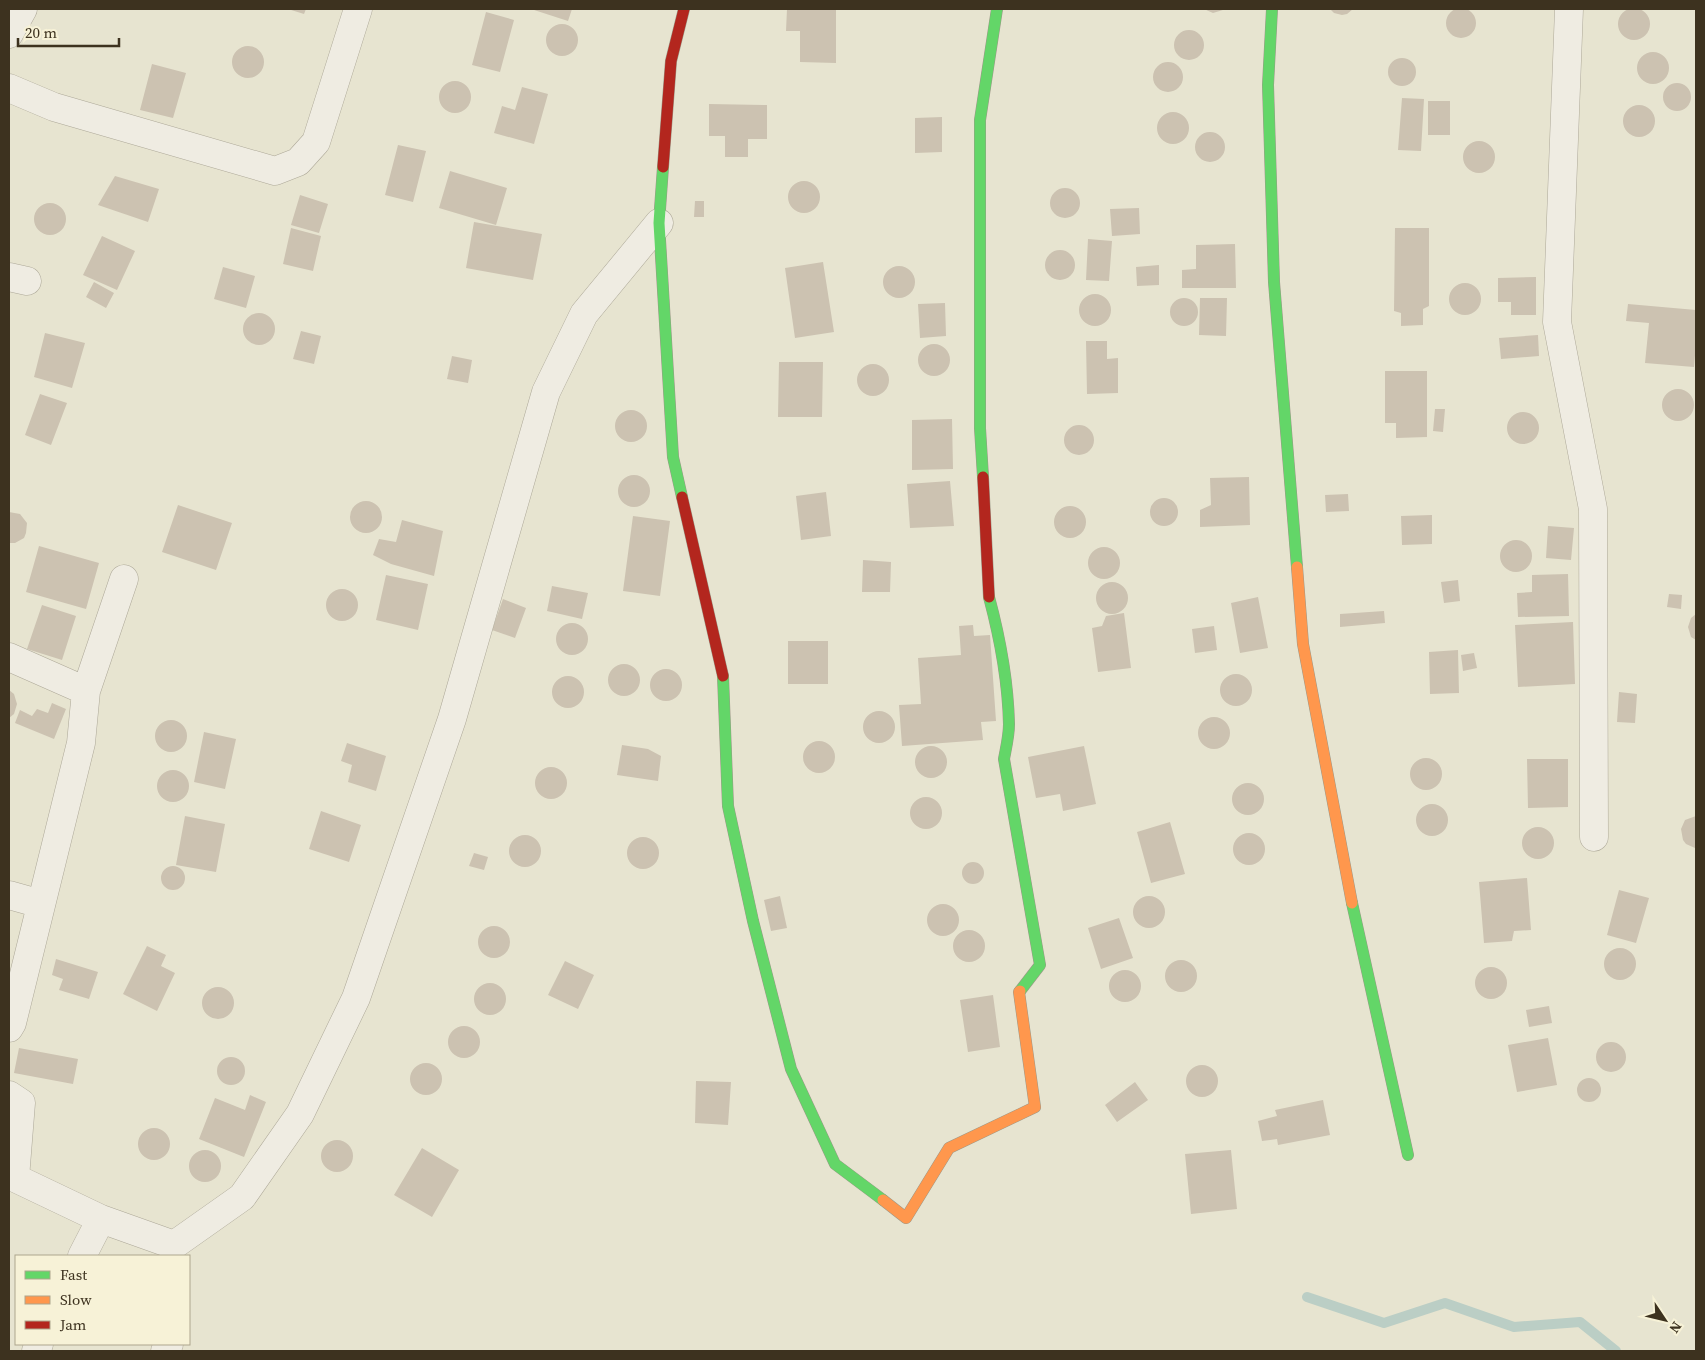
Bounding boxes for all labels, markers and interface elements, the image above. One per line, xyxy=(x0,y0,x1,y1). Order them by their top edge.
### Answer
scale bar xyxy=(18,15,119,47)
text: 20 m xyxy=(25,22,57,43)
legend xyxy=(15,1255,190,1345)
text: Fast xyxy=(60,1264,87,1285)
text: Slow xyxy=(60,1289,92,1310)
north arrow xyxy=(1640,1295,1690,1345)
text: Jam xyxy=(59,1314,87,1335)
text: N xyxy=(1665,1318,1687,1337)

